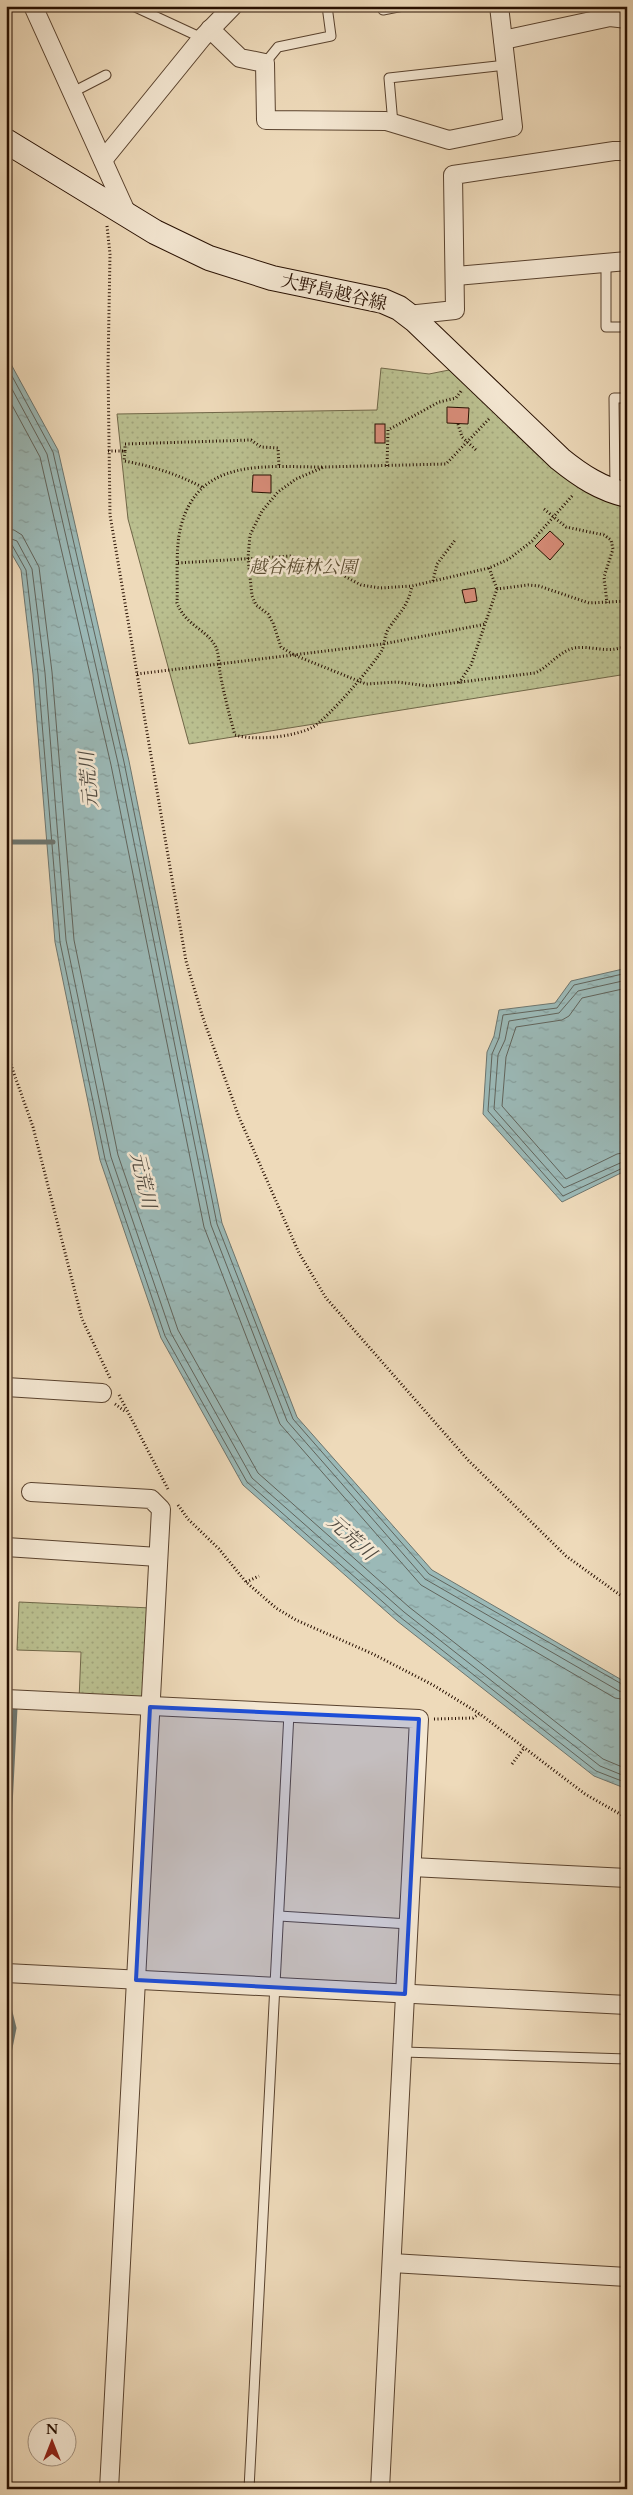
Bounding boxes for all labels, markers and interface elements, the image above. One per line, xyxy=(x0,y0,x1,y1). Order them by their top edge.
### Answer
street label: 大野島越谷線 xyxy=(278,268,389,317)
park label: 越谷梅林公園 xyxy=(249,555,360,580)
water label: 元荒川 xyxy=(73,748,104,809)
water label: 元荒川 xyxy=(124,1150,163,1213)
water label: 元荒川 xyxy=(321,1509,383,1568)
north arrow xyxy=(28,2418,78,2468)
text: N xyxy=(46,2420,58,2439)

